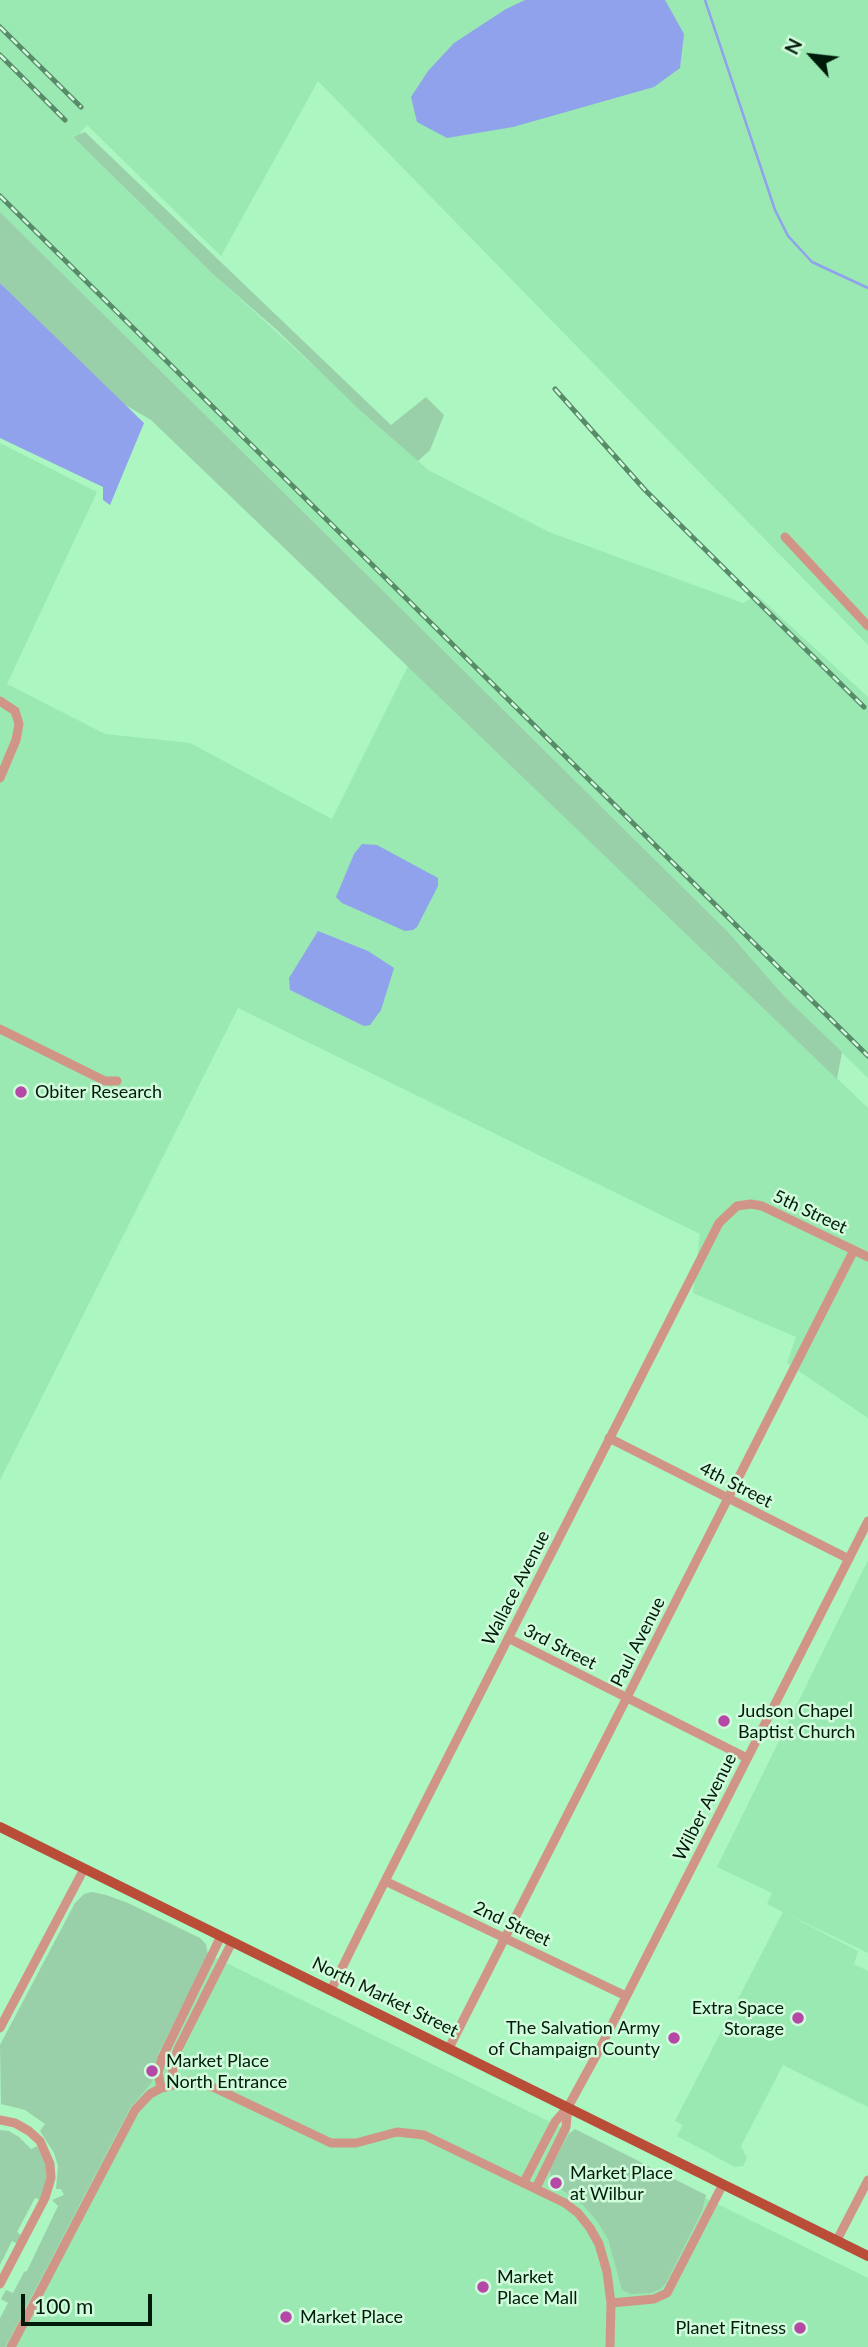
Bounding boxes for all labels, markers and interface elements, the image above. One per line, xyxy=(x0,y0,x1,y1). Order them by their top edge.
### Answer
north arrow xyxy=(777,21,847,91)
text: N xyxy=(779,35,806,58)
place label: Obiter Research xyxy=(35,1081,162,1103)
marker: Obiter Research xyxy=(13,1084,29,1100)
street label: 5th Street xyxy=(770,1186,850,1238)
street label: 4th Street xyxy=(696,1457,776,1513)
street label: Wallace Avenue xyxy=(478,1527,554,1649)
street label: Paul Avenue xyxy=(606,1593,670,1691)
street label: 3rd Street xyxy=(520,1620,600,1674)
place label: Judson Chapel Baptist Church xyxy=(738,1700,855,1742)
marker: Judson Chapel Baptist Church xyxy=(716,1713,732,1729)
street label: Wilber Avenue xyxy=(669,1750,741,1864)
street label: 2nd Street xyxy=(470,1897,554,1951)
street label: North Market Street xyxy=(308,1952,462,2042)
place label: Extra Space Storage xyxy=(692,1997,784,2039)
marker: Extra Space Storage xyxy=(790,2010,806,2026)
place label: The Salvation Army of Champaign County xyxy=(488,2017,660,2060)
marker: The Salvation Army of Champaign County xyxy=(666,2030,682,2046)
place label: Market Place North Entrance xyxy=(166,2050,287,2092)
marker: Market Place North Entrance xyxy=(144,2063,160,2079)
place label: Market Place at Wilbur xyxy=(570,2162,673,2204)
marker: Market Place at Wilbur xyxy=(548,2175,564,2191)
place label: Market Place Mall xyxy=(497,2266,577,2308)
marker: Market Place Mall xyxy=(475,2279,491,2295)
scale bar xyxy=(24,2280,156,2324)
text: 100 m xyxy=(34,2293,93,2318)
place label: Market Place xyxy=(300,2306,403,2328)
marker: Market Place xyxy=(278,2309,294,2325)
place label: Planet Fitness xyxy=(675,2317,786,2339)
marker: Planet Fitness xyxy=(792,2320,808,2336)

